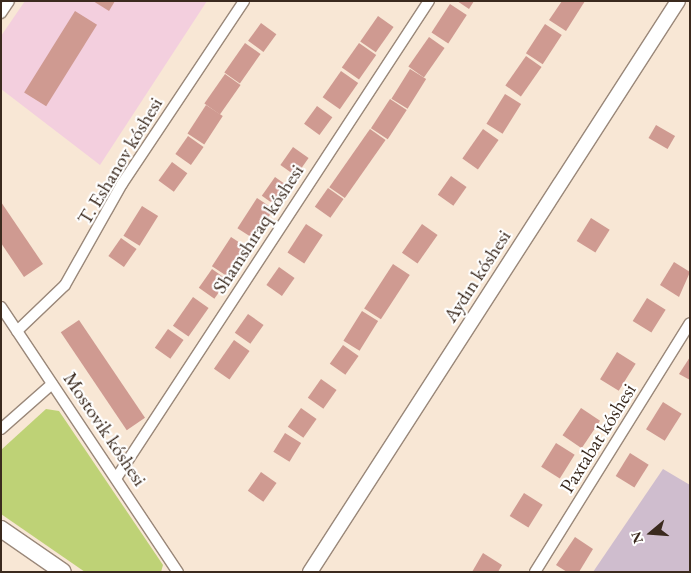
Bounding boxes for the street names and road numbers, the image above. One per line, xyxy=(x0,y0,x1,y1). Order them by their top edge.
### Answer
street label: T. Eshanov kóshesi xyxy=(72,93,168,229)
street label: Shamshıraq kóshesi xyxy=(207,160,309,298)
street label: Aydın kóshesi xyxy=(438,225,516,327)
street label: Mostovik kóshesi xyxy=(58,368,152,490)
street label: Paxtabat kóshesi xyxy=(555,379,641,497)

